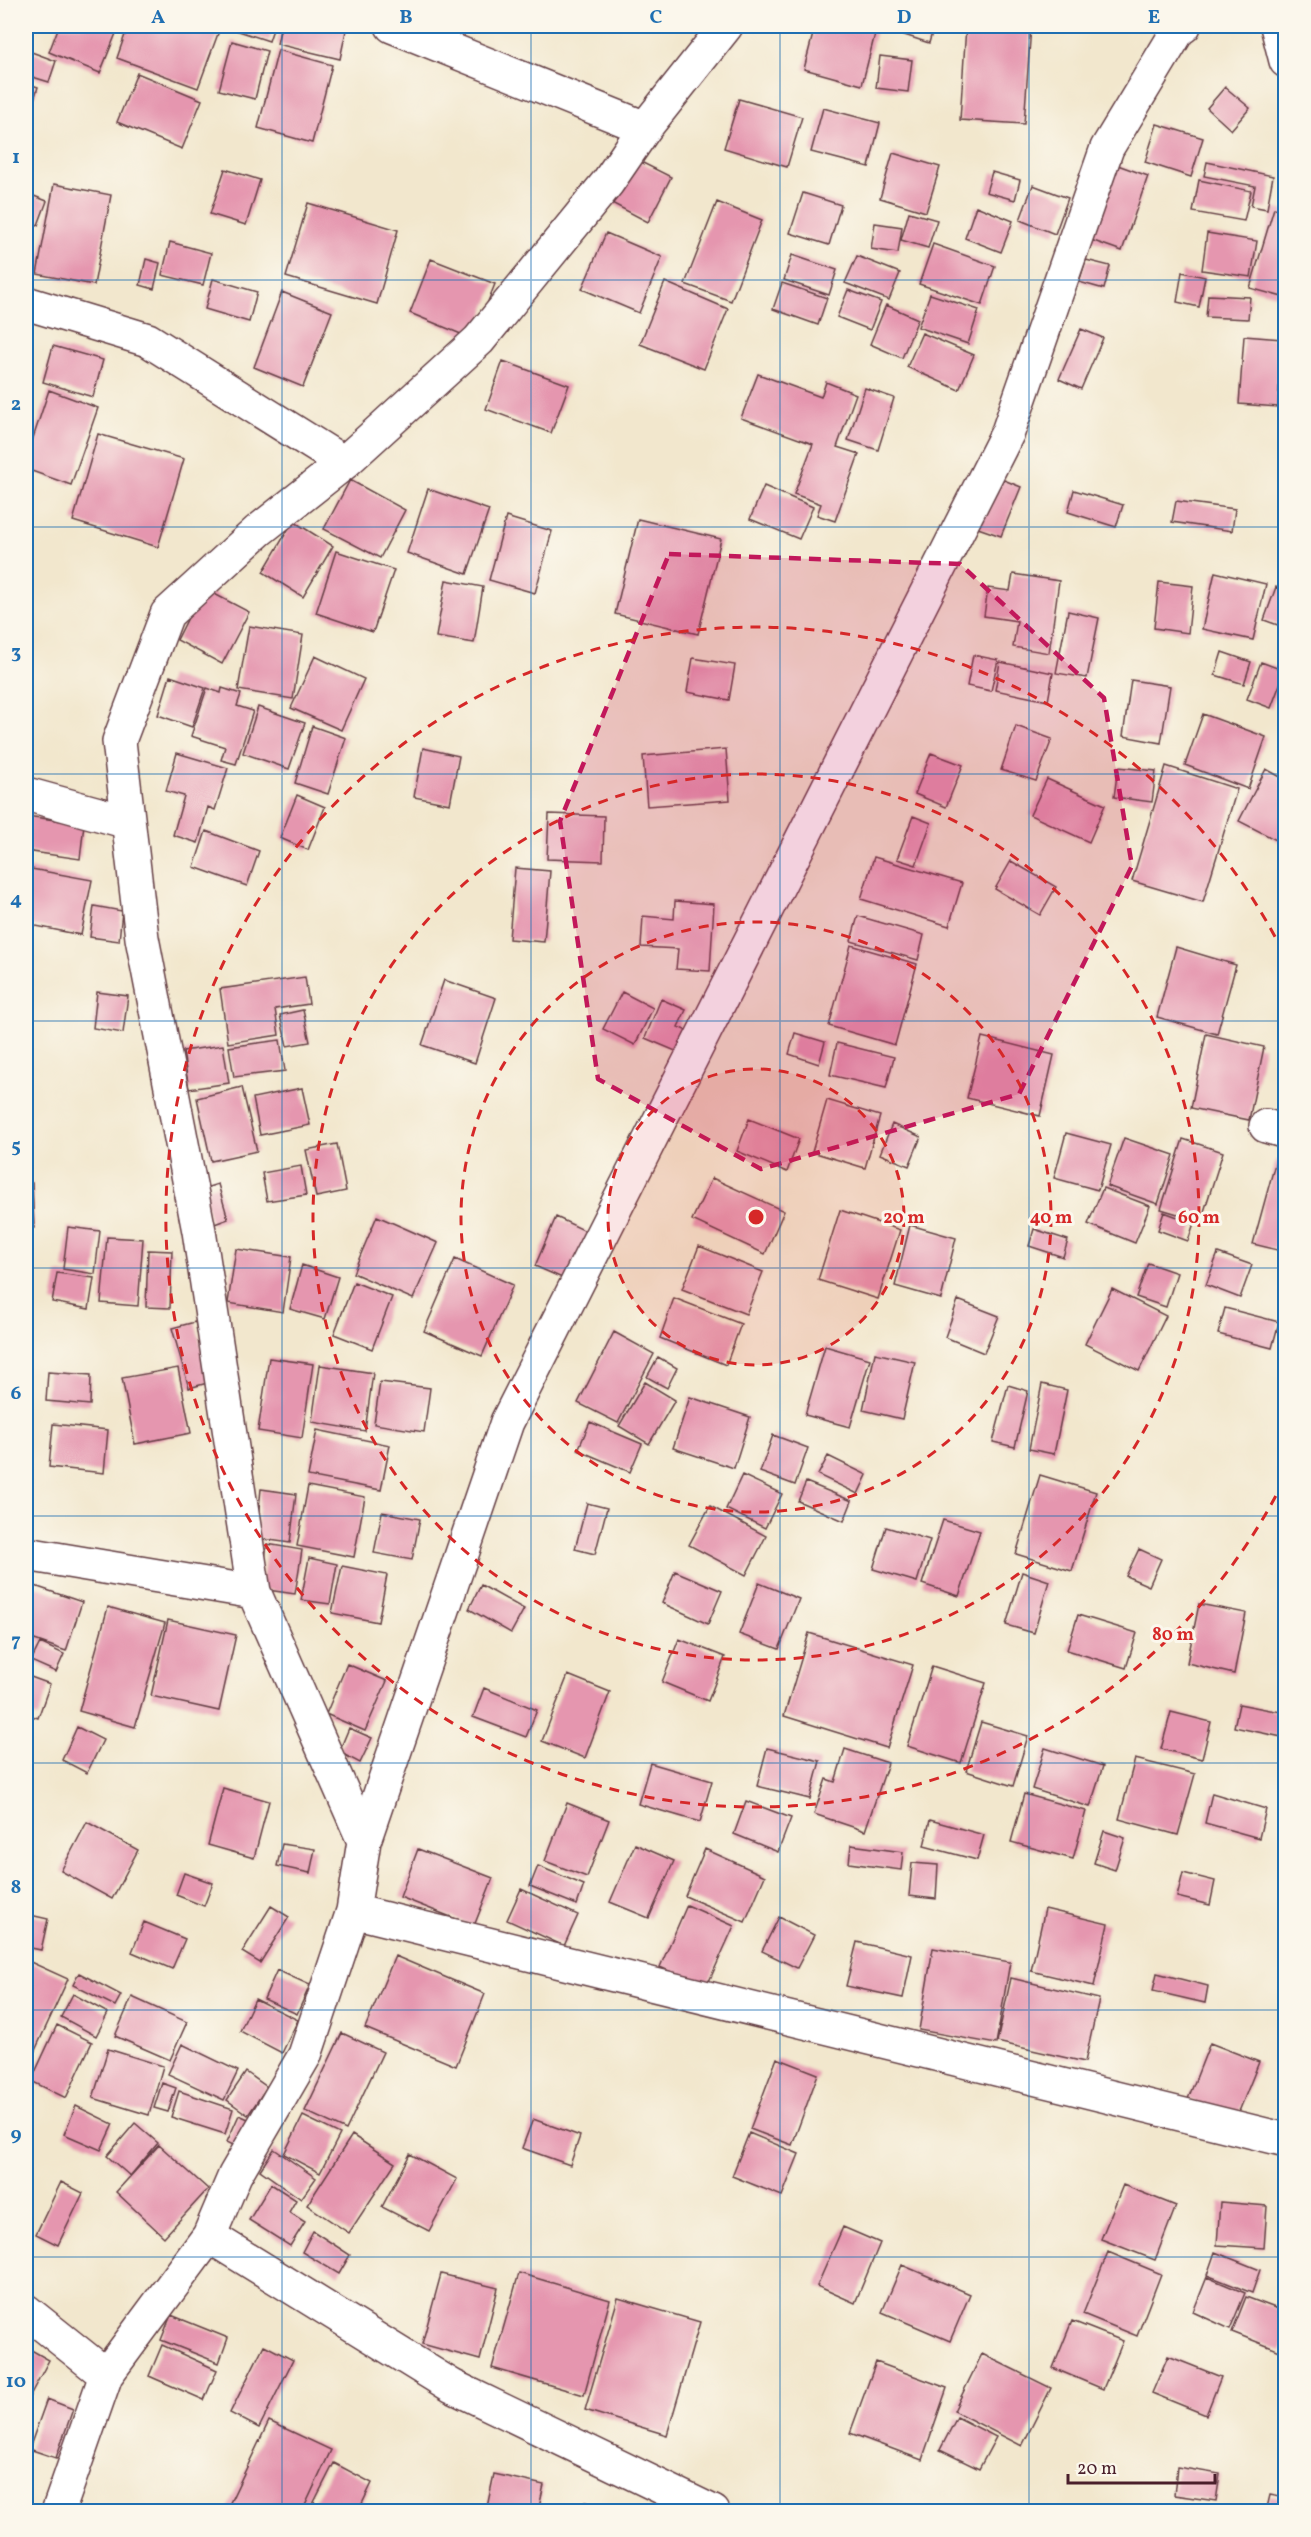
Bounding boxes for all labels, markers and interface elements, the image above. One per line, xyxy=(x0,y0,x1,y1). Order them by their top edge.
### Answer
text: A xyxy=(151,4,165,32)
text: B xyxy=(399,4,413,32)
text: C xyxy=(650,4,663,32)
text: D xyxy=(897,4,911,32)
text: E xyxy=(1148,4,1160,32)
text: 1 xyxy=(12,144,20,172)
text: 2 xyxy=(11,391,21,419)
text: 3 xyxy=(11,639,21,667)
text: 4 xyxy=(10,886,22,914)
text: 5 xyxy=(11,1133,21,1161)
text: 20 m xyxy=(883,1206,925,1231)
text: 40 m xyxy=(1030,1206,1072,1231)
text: 60 m xyxy=(1178,1206,1220,1231)
centre of rings xyxy=(746,1207,766,1227)
text: 6 xyxy=(11,1380,22,1408)
text: 80 m xyxy=(1152,1623,1194,1648)
text: 7 xyxy=(11,1627,21,1655)
text: 8 xyxy=(11,1874,21,1902)
text: 9 xyxy=(10,2121,22,2149)
text: 10 xyxy=(6,2368,26,2396)
scale bar xyxy=(1068,2447,1215,2485)
text: 20 m xyxy=(1077,2457,1117,2482)

